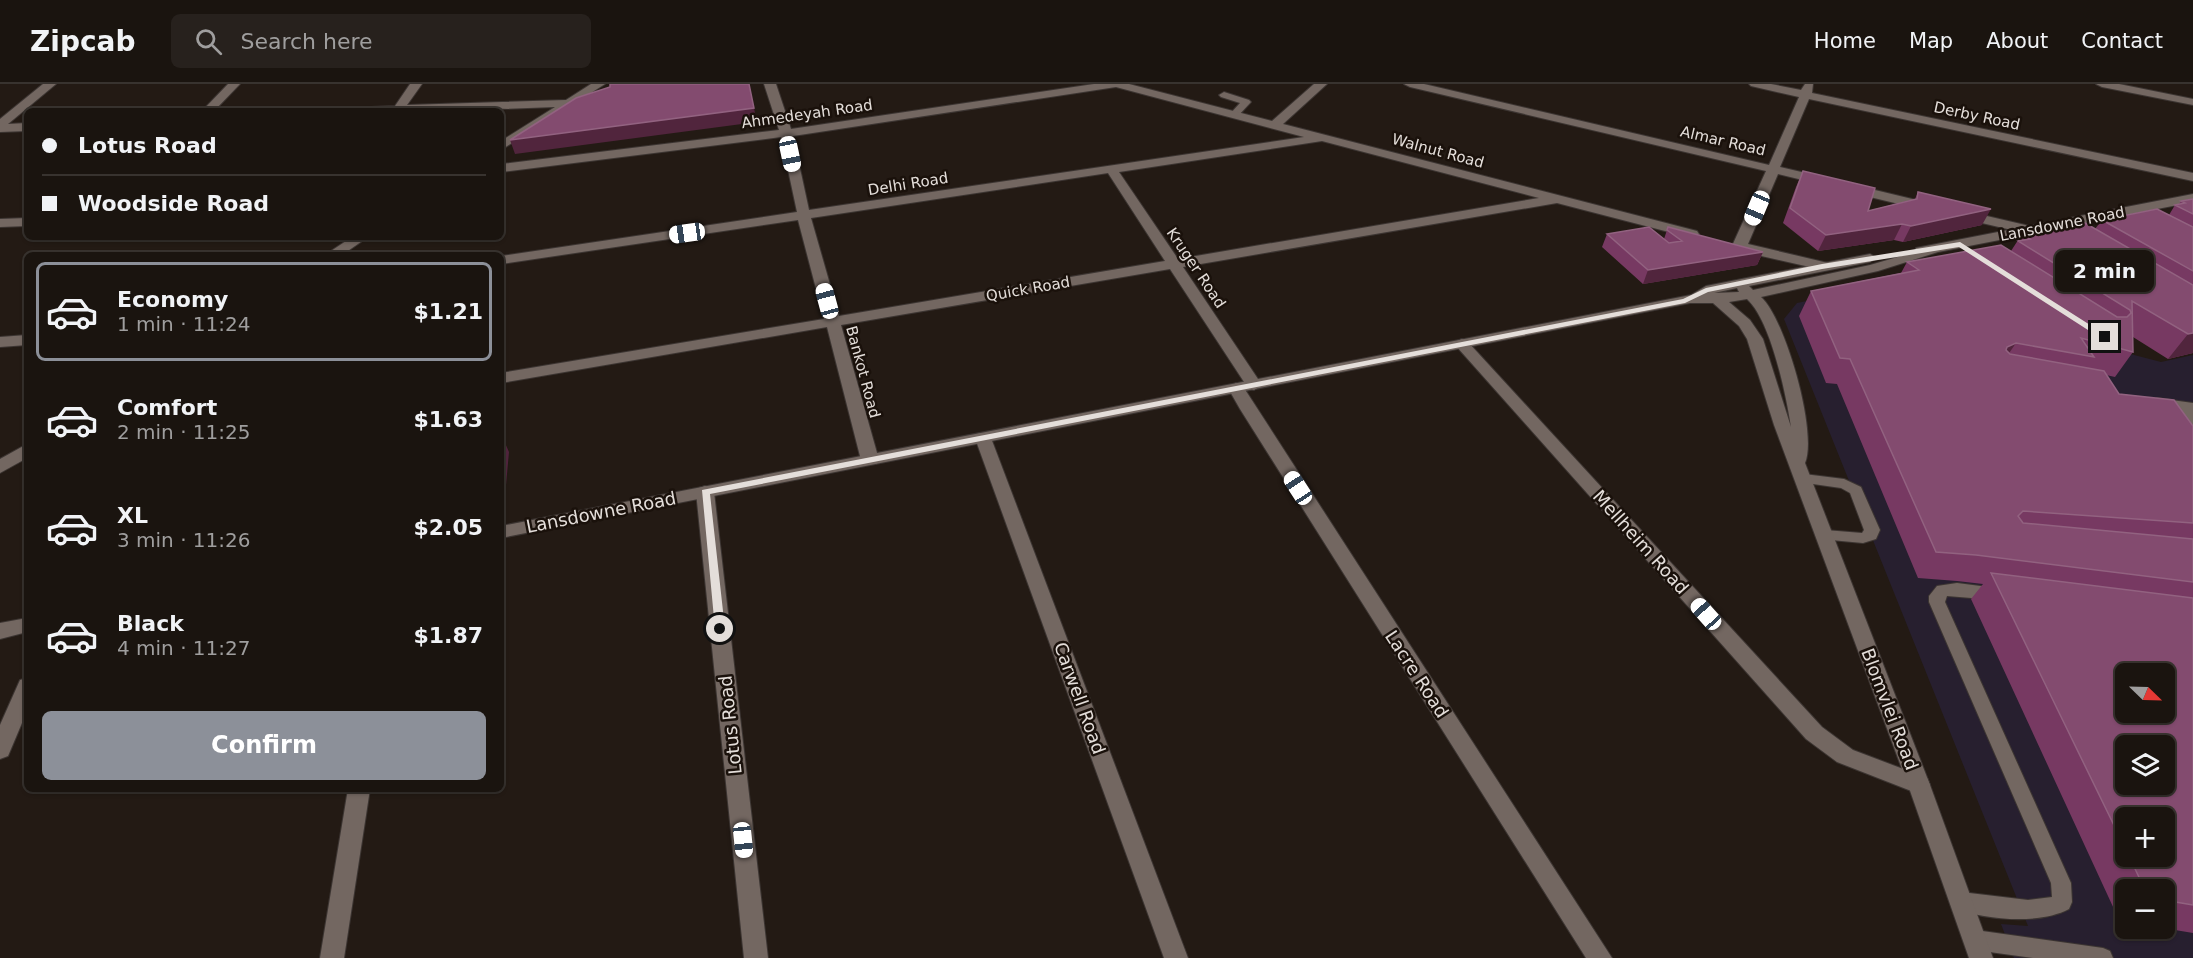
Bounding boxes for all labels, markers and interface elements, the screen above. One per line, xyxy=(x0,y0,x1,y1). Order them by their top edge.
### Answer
search box xyxy=(171,14,591,68)
text: Zipcab xyxy=(30,25,135,58)
icon: search xyxy=(192,25,225,58)
text: Search here xyxy=(240,29,373,54)
text: Home xyxy=(1814,29,1876,53)
text: Map xyxy=(1909,29,1953,53)
text: About xyxy=(1986,29,2048,53)
text: Contact xyxy=(2081,29,2163,53)
street label: Ahmedeyah Road xyxy=(740,96,874,132)
street label: Derby Road xyxy=(1932,98,2022,134)
street label: Almar Road xyxy=(1679,122,1767,160)
street label: Walnut Road xyxy=(1390,130,1486,172)
text: Lotus Road xyxy=(78,133,217,158)
car xyxy=(777,135,803,173)
street label: Delhi Road xyxy=(867,169,949,199)
car xyxy=(1742,188,1772,228)
text: Woodside Road xyxy=(78,191,269,216)
street label: Lansdowne Road xyxy=(1998,203,2126,245)
car xyxy=(668,222,706,244)
street label: Kruger Road xyxy=(1163,224,1229,312)
callout: 2 min xyxy=(2056,250,2154,292)
text: 2 min xyxy=(2073,259,2136,283)
street label: Quick Road xyxy=(985,273,1071,305)
car xyxy=(814,281,840,321)
icon: car xyxy=(45,285,99,339)
text: Economy xyxy=(117,287,228,312)
text: $1.21 xyxy=(413,299,483,324)
text: 1 min · 11:24 xyxy=(117,312,251,336)
route end xyxy=(2091,323,2118,350)
street label: Bankot Road xyxy=(842,324,884,420)
icon: car xyxy=(45,393,99,447)
text: Comfort xyxy=(117,395,217,420)
text: $1.63 xyxy=(413,407,483,432)
text: 2 min · 11:25 xyxy=(117,420,251,444)
car xyxy=(1281,468,1315,508)
street label: Mellheim Road xyxy=(1589,486,1693,598)
street label: Lansdowne Road xyxy=(524,487,678,537)
icon: car xyxy=(45,501,99,555)
text: XL xyxy=(117,503,148,528)
text: $2.05 xyxy=(413,515,483,540)
text: 3 min · 11:26 xyxy=(117,528,251,552)
car xyxy=(1687,595,1725,633)
icon: car xyxy=(45,609,99,663)
text: Black xyxy=(117,611,184,636)
route start xyxy=(706,615,733,642)
text: $1.87 xyxy=(413,623,483,648)
street label: Lacre Road xyxy=(1381,626,1453,722)
text: 4 min · 11:27 xyxy=(117,636,251,660)
street label: Carwell Road xyxy=(1050,639,1110,757)
street label: Blomvlei Road xyxy=(1857,645,1923,773)
north arrow xyxy=(2115,663,2175,723)
map controls xyxy=(2115,663,2175,939)
street label: Lotus Road xyxy=(714,674,746,776)
button: Confirm xyxy=(42,711,486,780)
button: layers xyxy=(2115,735,2175,795)
button: + xyxy=(2115,807,2175,867)
car xyxy=(732,821,754,859)
button: − xyxy=(2115,879,2175,939)

